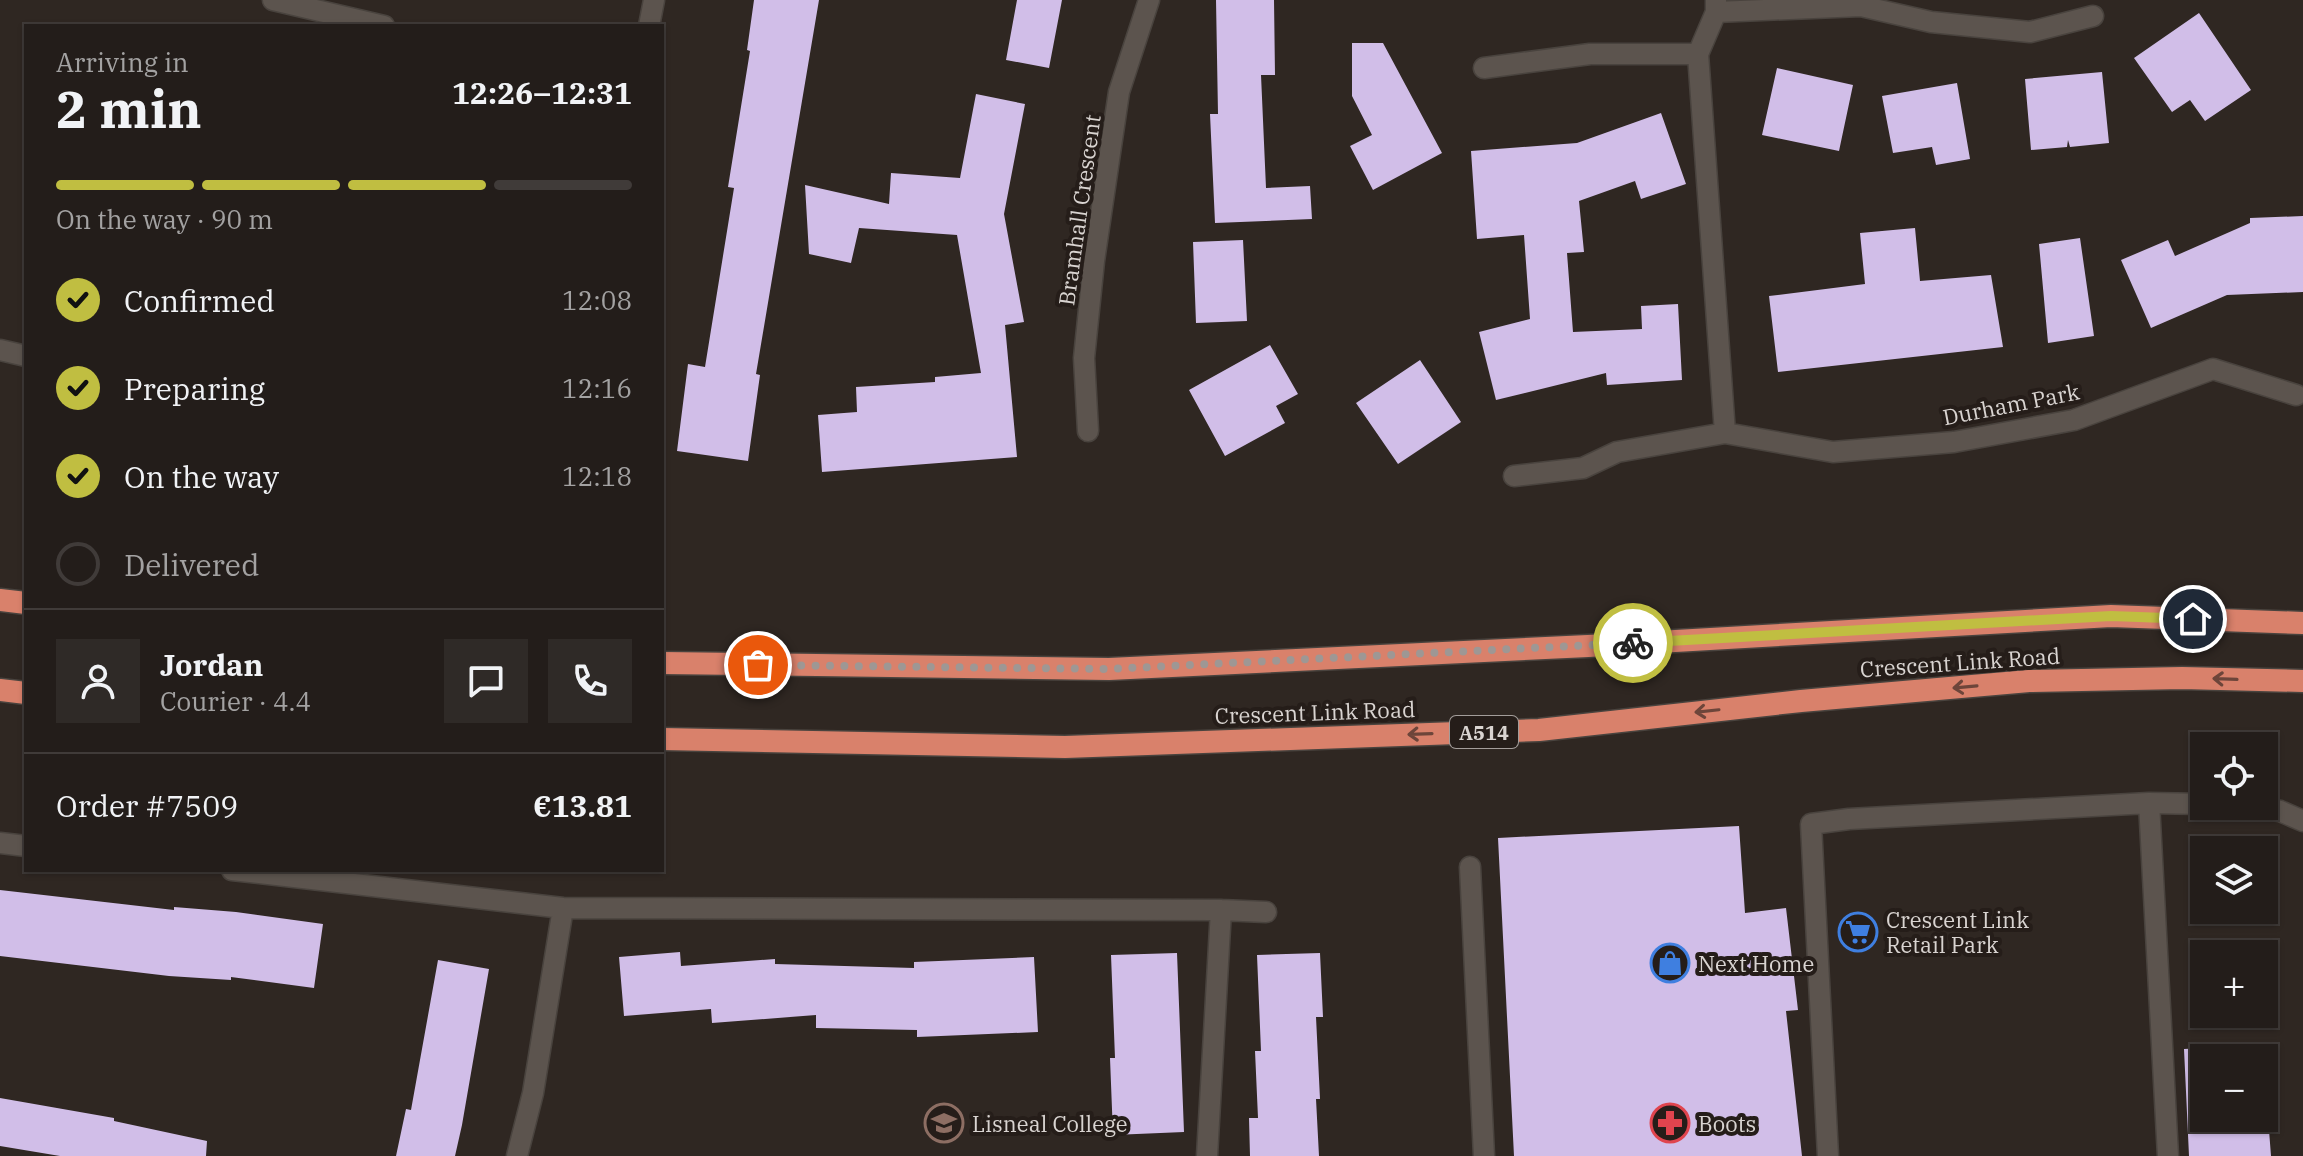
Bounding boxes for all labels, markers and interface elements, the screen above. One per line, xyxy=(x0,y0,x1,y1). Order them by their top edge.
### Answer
text: Arriving in xyxy=(56,45,189,79)
text: 12:26–12:31 xyxy=(452,73,632,112)
text: 2 min xyxy=(56,75,202,142)
street label: Bramhall Crescent xyxy=(1051,112,1107,307)
text: On the way · 90 m xyxy=(56,202,273,236)
icon: check xyxy=(56,278,100,322)
text: Confirmed xyxy=(124,281,275,320)
text: 12:08 xyxy=(562,283,632,317)
icon: check xyxy=(56,366,100,410)
text: Preparing xyxy=(124,369,265,408)
text: 12:16 xyxy=(562,371,632,405)
street label: Durham Park xyxy=(1940,377,2082,431)
icon: check xyxy=(56,454,100,498)
text: On the way xyxy=(124,457,279,496)
text: 12:18 xyxy=(562,459,632,493)
text: Delivered xyxy=(124,545,259,584)
pin xyxy=(2159,585,2227,653)
icon: home xyxy=(2171,597,2215,641)
courier xyxy=(1593,603,1673,683)
icon: bike xyxy=(1611,621,1655,665)
pin xyxy=(724,631,792,699)
button: person xyxy=(56,639,140,723)
button: chat xyxy=(444,639,528,723)
button: phone xyxy=(548,639,632,723)
street label: Crescent Link Road xyxy=(1859,641,2061,683)
icon: bag xyxy=(736,643,780,687)
text: Jordan xyxy=(160,645,263,684)
one-way arrow xyxy=(2212,671,2239,686)
one-way arrow xyxy=(1952,680,1979,695)
text: Courier · 4.4 xyxy=(160,684,311,718)
street label: Crescent Link Road xyxy=(1214,694,1416,730)
one-way arrow xyxy=(1694,704,1720,719)
road number: A514 xyxy=(1450,716,1518,748)
one-way arrow xyxy=(1407,726,1434,741)
map controls xyxy=(2190,732,2278,1132)
button: locate xyxy=(2190,732,2278,820)
text: Order #7509 xyxy=(56,786,238,825)
text: €13.81 xyxy=(533,786,632,825)
button: layers xyxy=(2190,836,2278,924)
place label: Crescent Link Retail Park xyxy=(1886,905,2029,959)
supermarket icon: Crescent Link Retail Park xyxy=(1837,911,1879,953)
button: + xyxy=(2190,940,2278,1028)
shop icon: Next Home xyxy=(1649,942,1691,984)
place label: Next Home xyxy=(1698,949,1814,978)
button: − xyxy=(2190,1044,2278,1132)
school or university icon: Lisneal College xyxy=(923,1102,965,1144)
pharmacy icon: Boots xyxy=(1649,1102,1691,1144)
place label: Lisneal College xyxy=(972,1109,1128,1138)
place label: Boots xyxy=(1698,1109,1756,1138)

